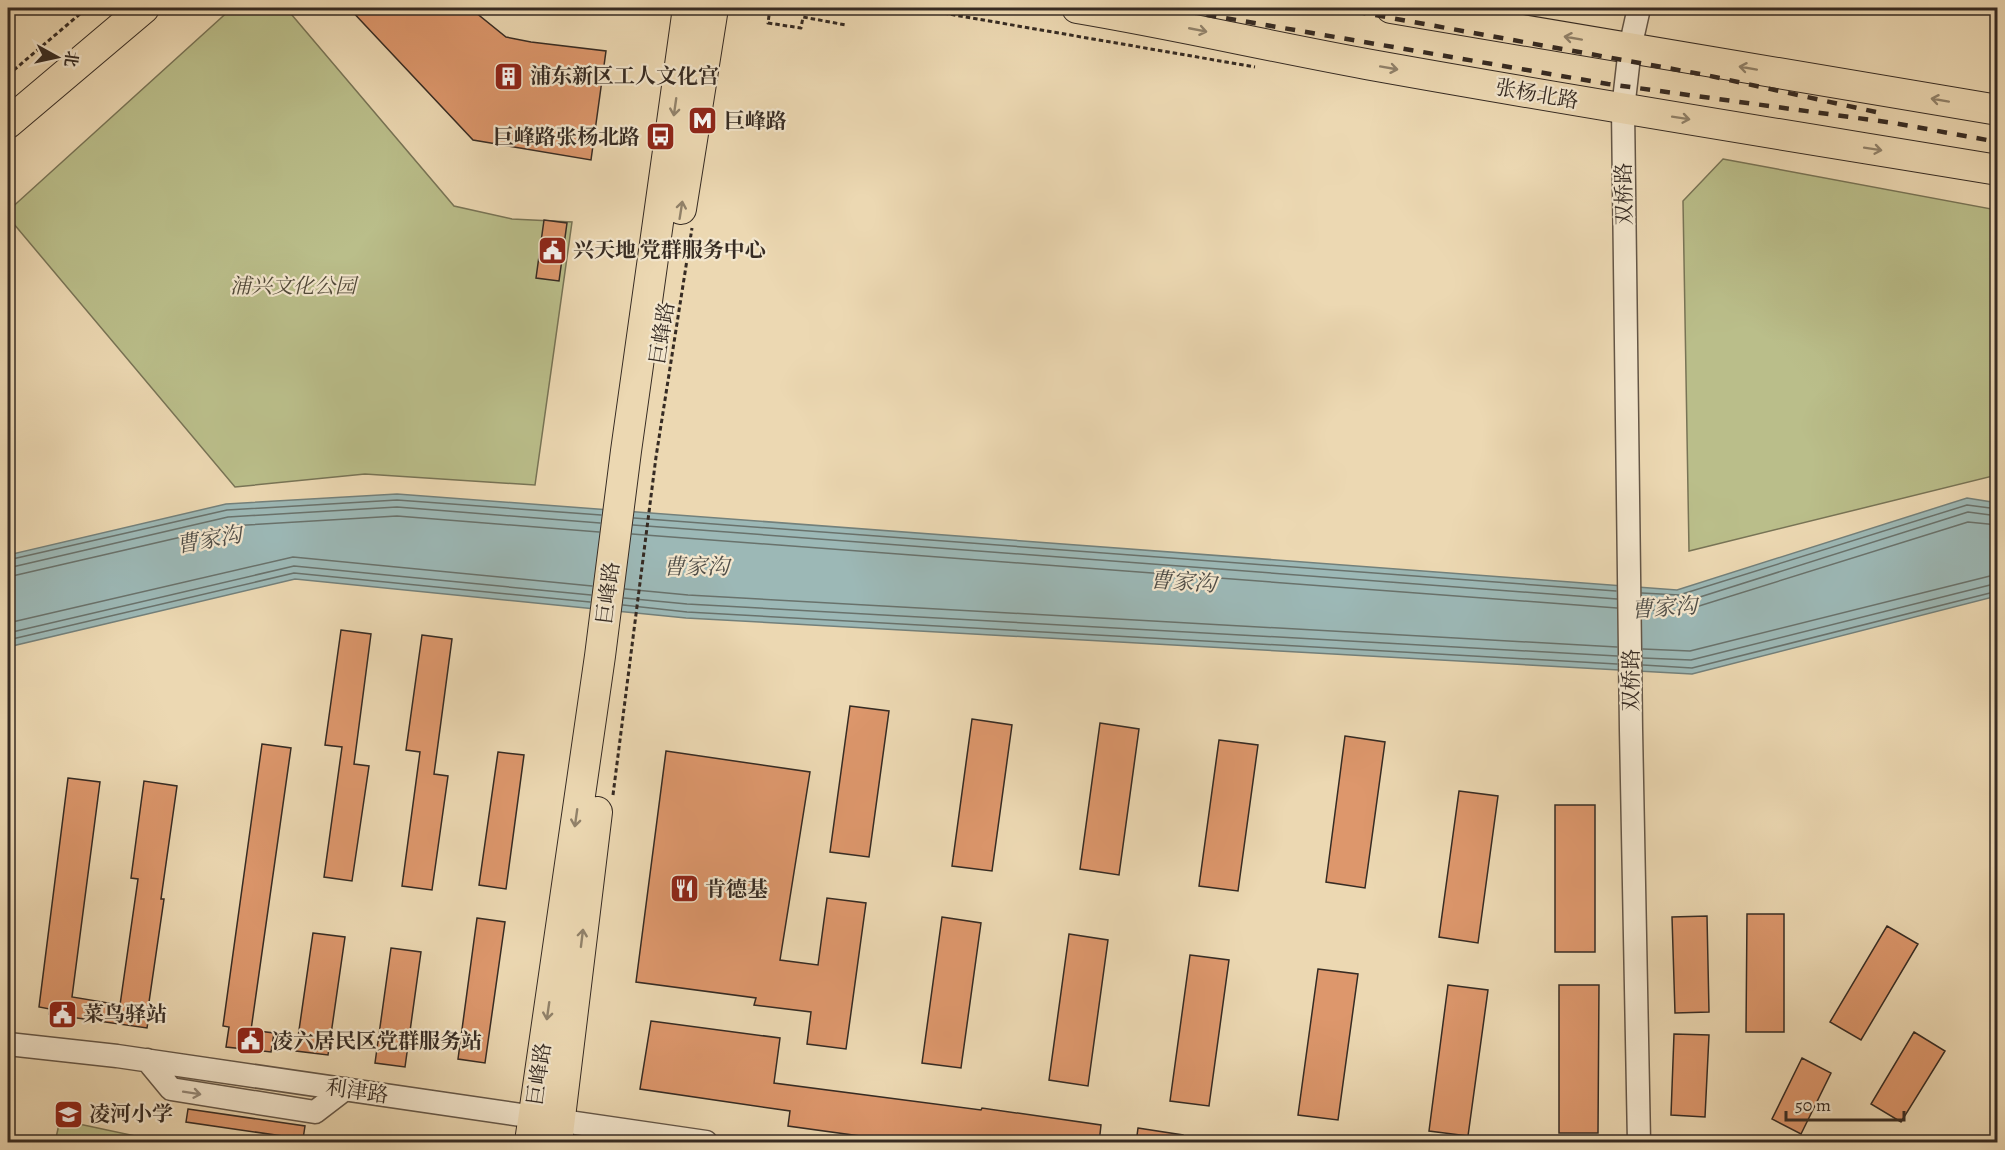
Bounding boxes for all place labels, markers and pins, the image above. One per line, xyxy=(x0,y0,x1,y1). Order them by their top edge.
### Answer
building icon: 浦东新区工人文化宫 xyxy=(493,60,525,92)
place label: 浦东新区工人文化宫 xyxy=(530,62,719,90)
metro station icon: 巨峰路 xyxy=(687,105,719,137)
place label: 巨峰路 xyxy=(724,107,787,135)
bus stop icon: 巨峰路张杨北路 xyxy=(645,121,677,153)
place label: 巨峰路张杨北路 xyxy=(493,123,640,151)
public building icon: 兴天地 党群服务中心 xyxy=(536,234,568,266)
place label: 兴天地 党群服务中心 xyxy=(573,236,766,264)
restaurant icon: 肯德基 xyxy=(668,873,700,905)
place label: 肯德基 xyxy=(705,875,768,903)
public building icon: 菜鸟驿站 xyxy=(46,998,78,1030)
place label: 菜鸟驿站 xyxy=(83,1000,167,1028)
public building icon: 凌六居民区党群服务站 xyxy=(235,1025,267,1057)
place label: 凌六居民区党群服务站 xyxy=(272,1027,482,1055)
school or university icon: 凌河小学 xyxy=(52,1098,84,1130)
place label: 凌河小学 xyxy=(89,1100,173,1128)

